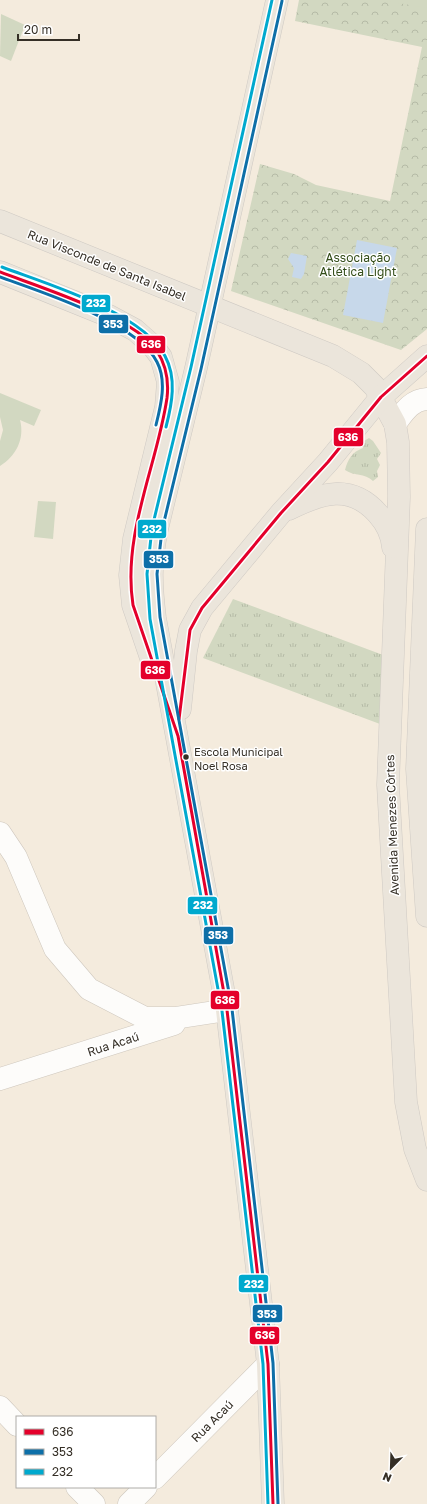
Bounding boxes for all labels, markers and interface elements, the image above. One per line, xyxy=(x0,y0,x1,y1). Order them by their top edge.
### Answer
scale bar xyxy=(18,16,79,42)
text: 20 m xyxy=(24,22,52,37)
street label: Rua Visconde de Santa Isabel xyxy=(25,226,189,304)
park label: Associação Atlética Light xyxy=(320,250,397,279)
line badge: 232 xyxy=(81,294,111,313)
text: 232 xyxy=(86,296,106,309)
line badge: 353 xyxy=(98,314,129,334)
text: 353 xyxy=(103,317,123,330)
line badge: 636 xyxy=(136,335,166,354)
text: 636 xyxy=(141,337,161,350)
line badge: 636 xyxy=(333,427,364,447)
text: 636 xyxy=(338,430,358,443)
line badge: 232 xyxy=(137,519,167,539)
text: 232 xyxy=(142,522,162,535)
line badge: 353 xyxy=(143,550,174,569)
text: 353 xyxy=(149,552,169,565)
line badge: 636 xyxy=(140,660,171,680)
text: 636 xyxy=(145,663,165,676)
place label: Escola Municipal Noel Rosa xyxy=(194,745,283,772)
marker: Escola Municipal Noel Rosa xyxy=(181,752,191,762)
street label: Avenida Menezes Côrtes xyxy=(382,754,402,896)
line badge: 232 xyxy=(187,896,218,915)
text: 232 xyxy=(193,898,213,911)
line badge: 353 xyxy=(203,926,234,945)
text: 353 xyxy=(208,928,228,941)
line badge: 636 xyxy=(210,990,240,1010)
text: 636 xyxy=(215,993,235,1006)
street label: Rua Acaú xyxy=(85,1029,141,1059)
line badge: 232 xyxy=(238,1274,269,1293)
text: 232 xyxy=(244,1277,264,1290)
line badge: 353 xyxy=(252,1304,283,1323)
text: 353 xyxy=(257,1307,277,1320)
line badge: 636 xyxy=(249,1326,280,1345)
text: 636 xyxy=(255,1328,275,1341)
street label: Rua Acaú xyxy=(188,1397,236,1445)
legend xyxy=(16,1416,156,1488)
text: 636 xyxy=(52,1424,74,1439)
text: 353 xyxy=(52,1444,73,1459)
north arrow xyxy=(371,1448,411,1488)
text: 232 xyxy=(52,1464,73,1479)
text: N xyxy=(381,1470,393,1485)

